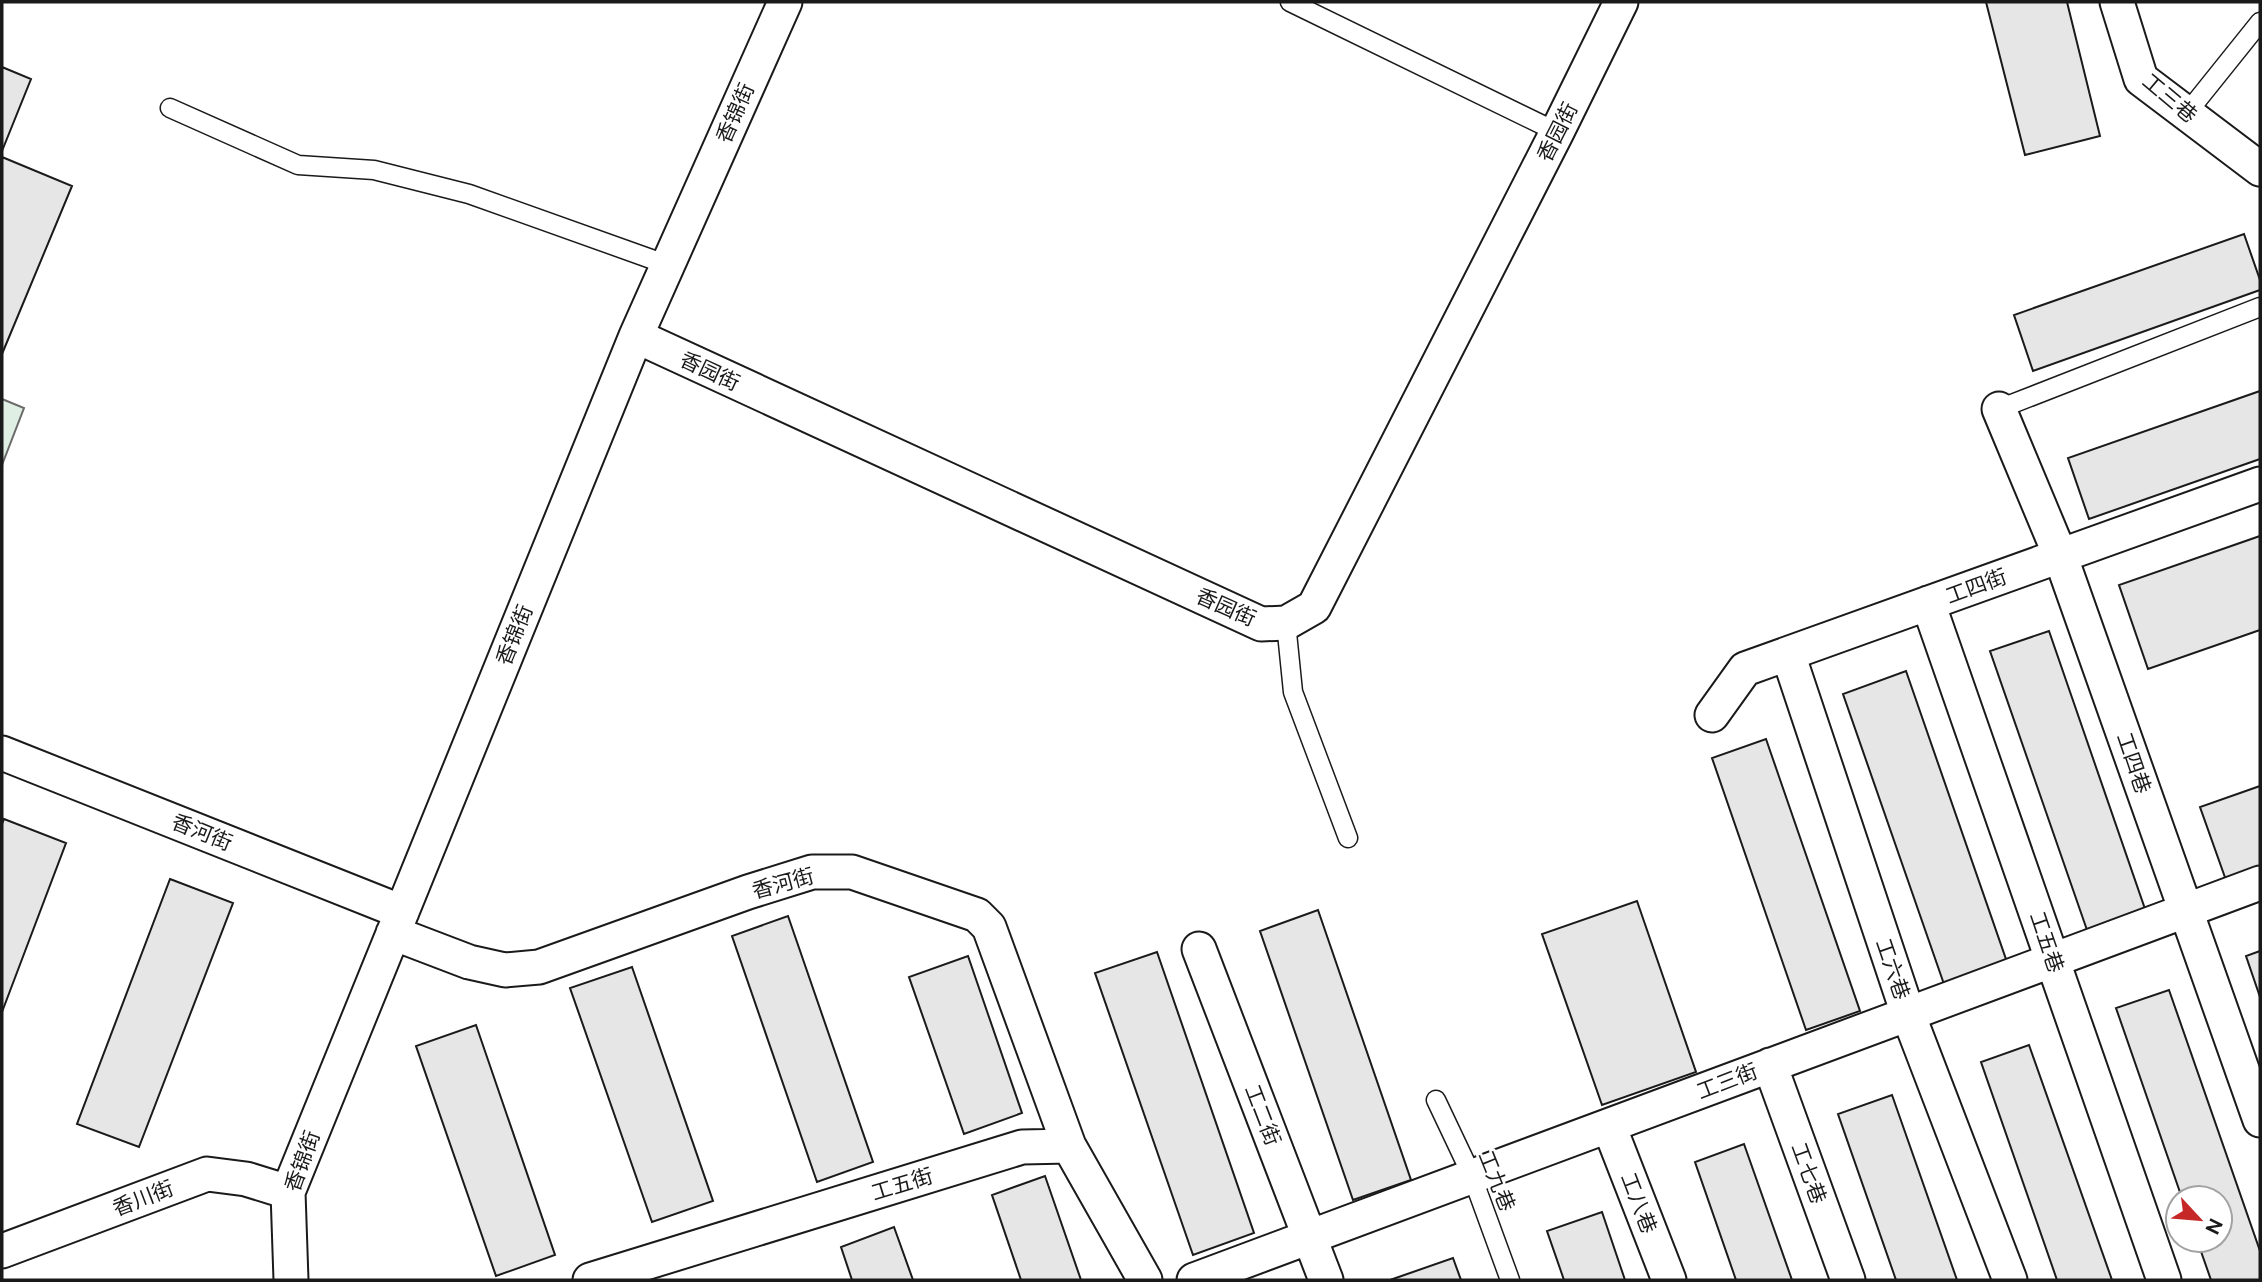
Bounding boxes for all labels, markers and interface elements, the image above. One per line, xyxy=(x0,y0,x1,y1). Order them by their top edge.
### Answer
street label: 工三巷 xyxy=(2138,68,2202,128)
street label: 香锦街 xyxy=(711,79,759,147)
street label: 香园街 xyxy=(1532,98,1582,166)
street label: 香园街 xyxy=(676,346,744,396)
street label: 工四街 xyxy=(1942,563,2010,609)
street label: 香园街 xyxy=(1192,583,1260,631)
street label: 香锦街 xyxy=(491,601,537,669)
street label: 工四巷 xyxy=(2112,729,2156,797)
street label: 香河街 xyxy=(168,809,236,855)
street label: 香河街 xyxy=(749,863,817,903)
street label: 工五巷 xyxy=(2025,908,2069,976)
street label: 工六巷 xyxy=(1871,935,1915,1003)
street label: 工三街 xyxy=(1693,1058,1761,1104)
street label: 工二街 xyxy=(1240,1081,1286,1149)
street label: 香锦街 xyxy=(279,1127,325,1195)
street label: 工七巷 xyxy=(1786,1139,1832,1207)
street label: 工九巷 xyxy=(1474,1147,1520,1215)
street label: 工五街 xyxy=(868,1163,936,1205)
street label: 工八巷 xyxy=(1616,1169,1662,1237)
street label: 香川街 xyxy=(109,1175,177,1221)
north arrow xyxy=(2164,1184,2234,1254)
text: N xyxy=(2201,1215,2227,1238)

